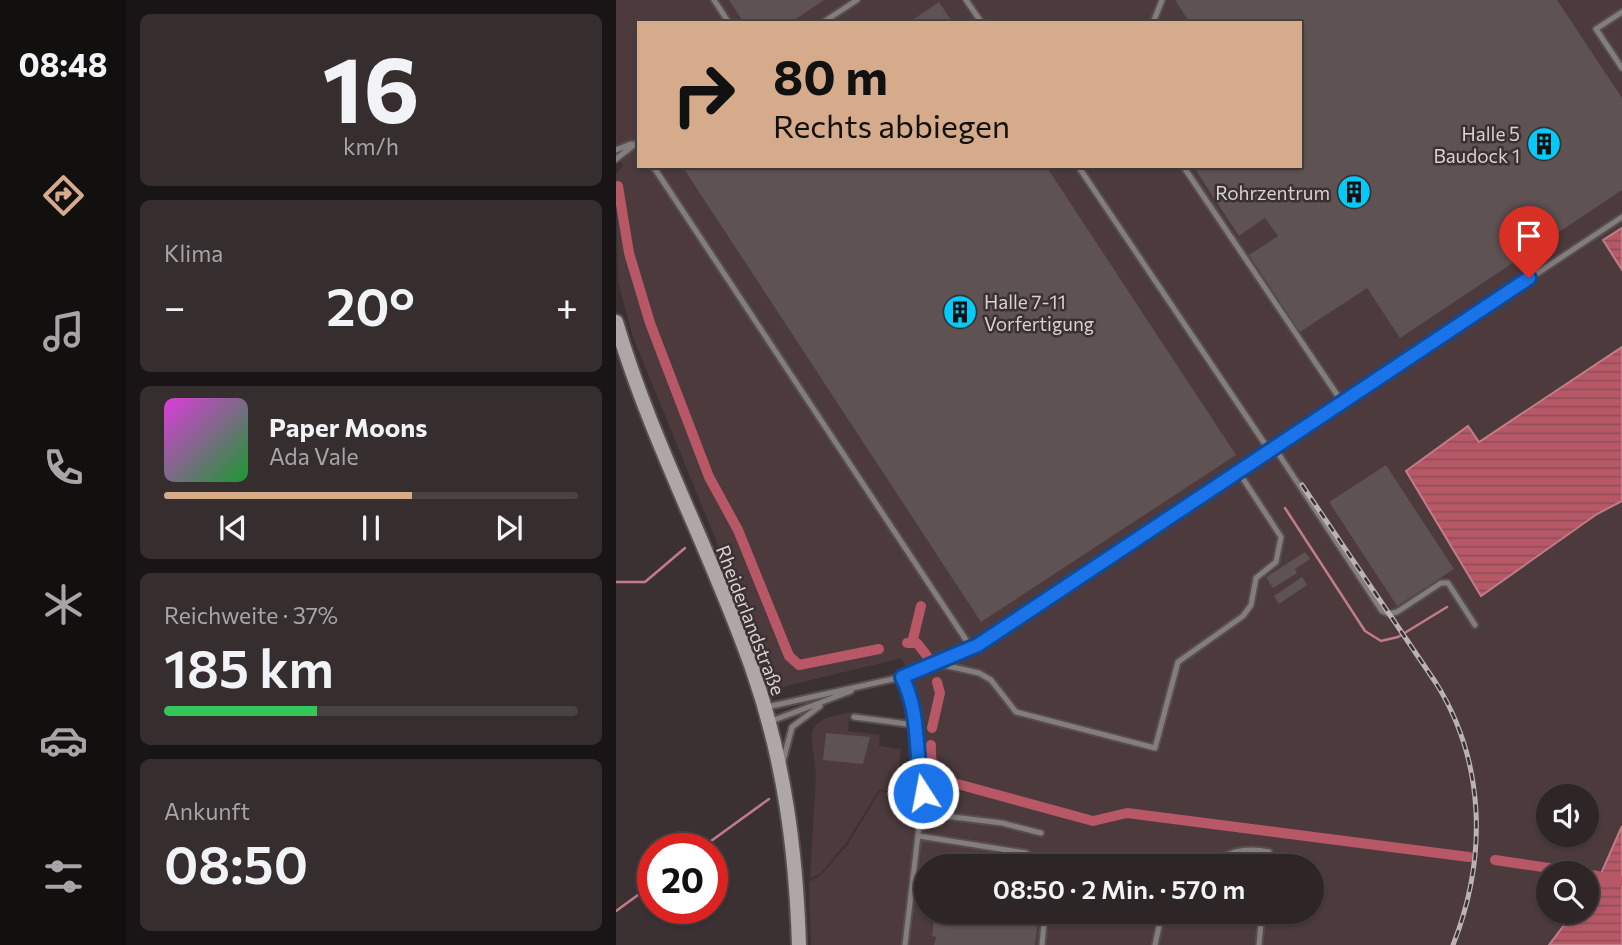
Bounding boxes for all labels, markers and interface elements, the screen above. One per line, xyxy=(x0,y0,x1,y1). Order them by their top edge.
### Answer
text: 16 xyxy=(322,30,420,142)
text: 08:48 xyxy=(19,44,107,84)
text: 80 m xyxy=(773,45,888,105)
icon: right xyxy=(658,49,749,140)
text: Rechts abbiegen xyxy=(773,105,1010,145)
place label: Halle 5 Baudock 1 xyxy=(1433,122,1520,167)
building icon: Halle 5 Baudock 1 xyxy=(1525,125,1563,163)
text: km/h xyxy=(343,132,399,160)
icon: directions xyxy=(39,171,88,220)
building icon: Rohrzentrum xyxy=(1335,173,1373,211)
place label: Rohrzentrum xyxy=(1215,181,1330,204)
pin xyxy=(1499,206,1559,278)
icon: arrive xyxy=(1510,217,1548,255)
text: Klima xyxy=(164,239,223,267)
text: 20° xyxy=(326,273,415,337)
text: − xyxy=(164,282,186,329)
text: + xyxy=(556,282,578,329)
place label: Halle 7-11 Vorfertigung xyxy=(984,290,1094,335)
building icon: Halle 7-11 Vorfertigung xyxy=(941,293,979,331)
icon: music xyxy=(39,307,88,356)
text: Paper Moons xyxy=(269,411,427,442)
text: Ada Vale xyxy=(269,442,359,470)
icon: phone xyxy=(39,443,88,492)
icon: previous xyxy=(214,509,252,547)
icon: pause xyxy=(352,509,390,547)
icon: next xyxy=(490,509,528,547)
street label: Rheiderlandstraße xyxy=(712,542,790,698)
icon: climate xyxy=(39,580,88,629)
text: Reichweite · 37% xyxy=(164,601,338,629)
text: 185 km xyxy=(164,635,334,699)
icon: car xyxy=(39,716,88,765)
position arrow xyxy=(886,756,960,830)
map controls xyxy=(1536,784,1599,924)
button: sound xyxy=(1536,784,1599,847)
text: Ankunft xyxy=(164,797,250,825)
text: 08:50 xyxy=(164,831,308,895)
speed limit sign: 20 xyxy=(637,833,728,924)
icon: filters xyxy=(39,852,88,901)
button: search xyxy=(1536,861,1599,924)
text: 08:50 · 2 Min. · 570 m xyxy=(993,873,1245,904)

